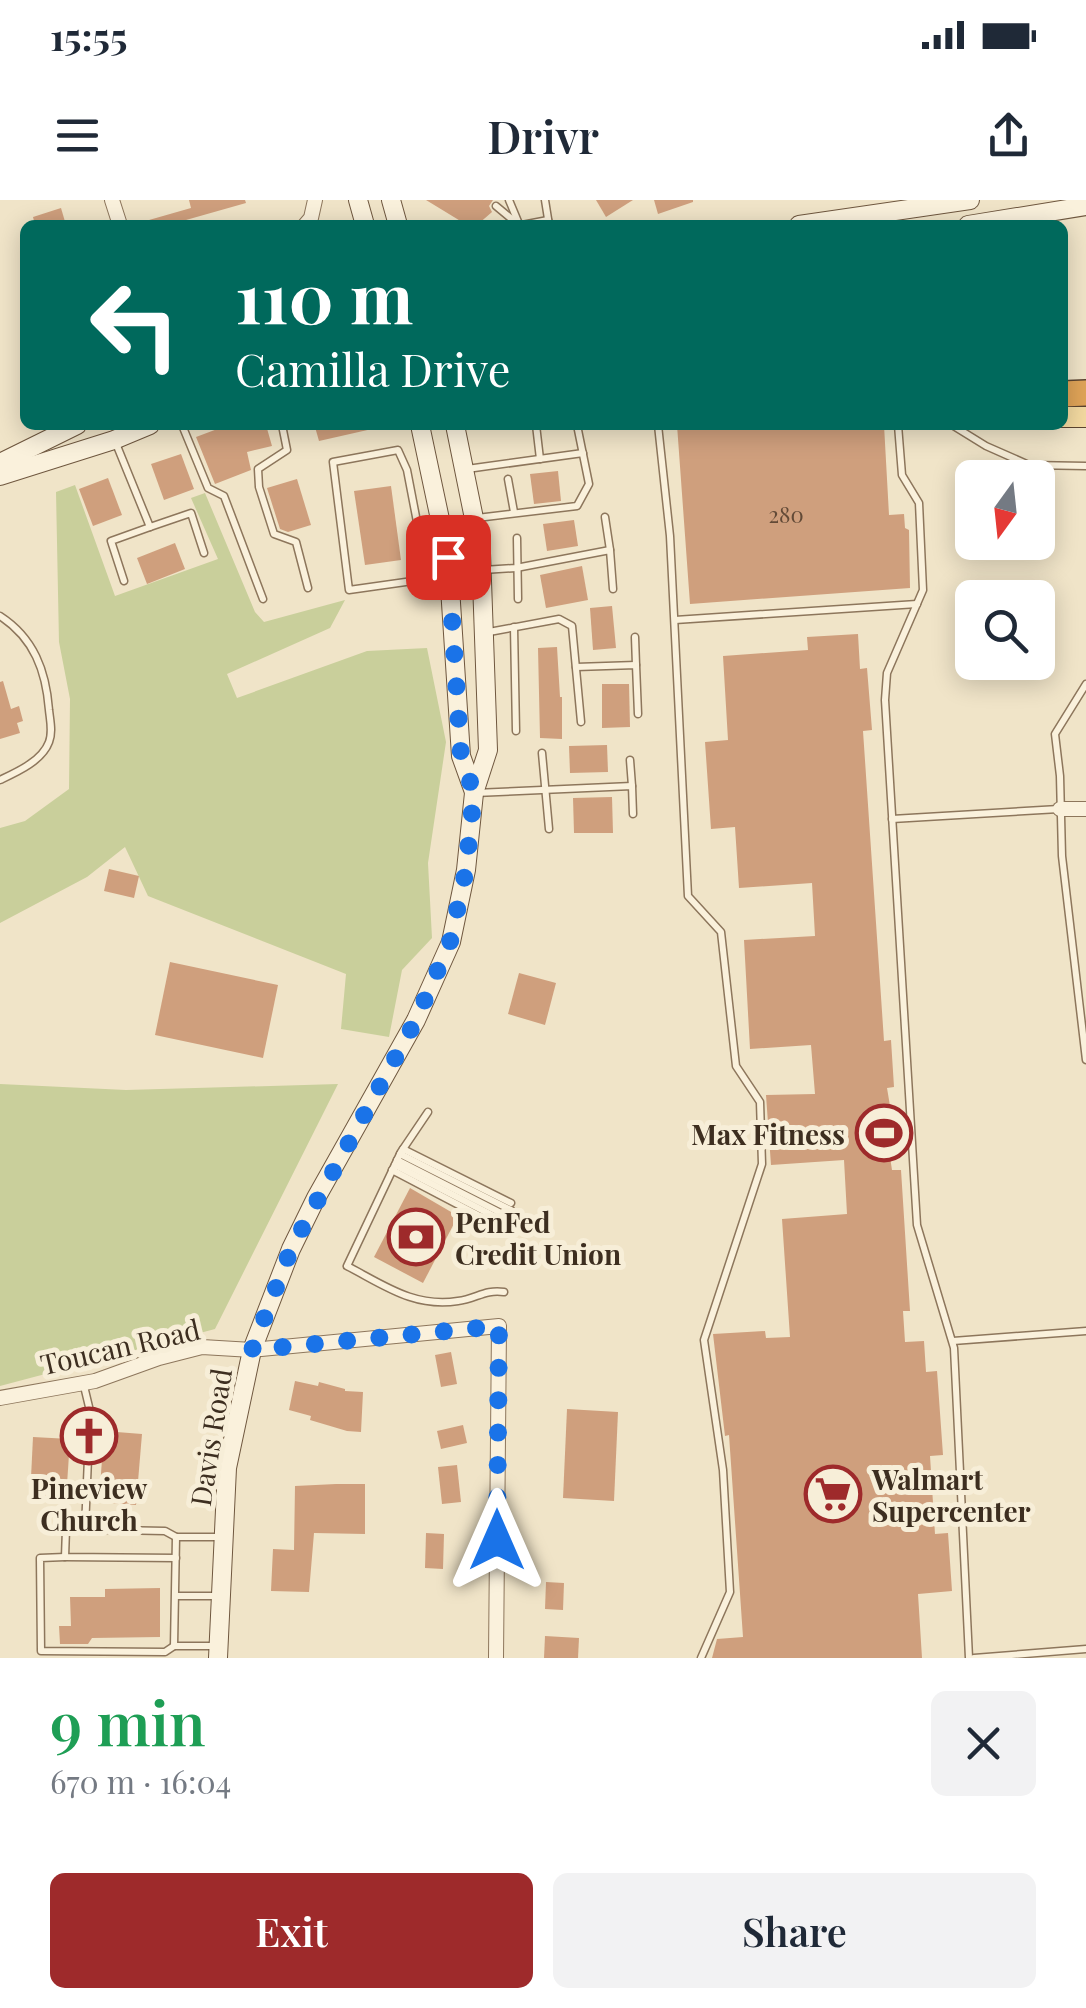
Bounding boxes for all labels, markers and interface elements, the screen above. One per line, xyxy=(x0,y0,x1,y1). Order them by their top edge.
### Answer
text: 15:55 xyxy=(50,10,127,61)
text: Drivr xyxy=(487,105,599,165)
icon: menu xyxy=(50,108,105,163)
icon: share xyxy=(981,108,1036,163)
text: 110 m xyxy=(235,248,413,342)
icon: left xyxy=(70,260,200,390)
text: Camilla Drive xyxy=(235,338,510,398)
north arrow xyxy=(955,460,1055,560)
map controls xyxy=(955,460,1055,680)
house number: 280 xyxy=(768,499,804,529)
pin xyxy=(406,515,491,600)
icon: arrive xyxy=(421,530,476,585)
button: search xyxy=(955,580,1055,680)
sports icon: Max Fitness xyxy=(854,1103,914,1163)
place label: Max Fitness xyxy=(691,1115,845,1152)
place label: PenFed Credit Union xyxy=(455,1203,621,1272)
bank icon: PenFed Credit Union xyxy=(386,1207,446,1267)
street label: Toucan Road xyxy=(37,1310,203,1382)
street label: Davis Road xyxy=(181,1365,239,1509)
church icon: Pineview Church xyxy=(59,1406,119,1466)
place label: Walmart Supercenter xyxy=(871,1460,1031,1529)
supermarket icon: Walmart Supercenter xyxy=(803,1464,863,1524)
place label: Pineview Church xyxy=(31,1469,148,1538)
position arrow xyxy=(445,1488,549,1592)
text: 9 min xyxy=(50,1681,206,1761)
button: close xyxy=(931,1691,1036,1796)
text: 670 m · 16:04 xyxy=(50,1759,231,1802)
button: Exit xyxy=(50,1873,533,1988)
button: Share xyxy=(553,1873,1036,1988)

